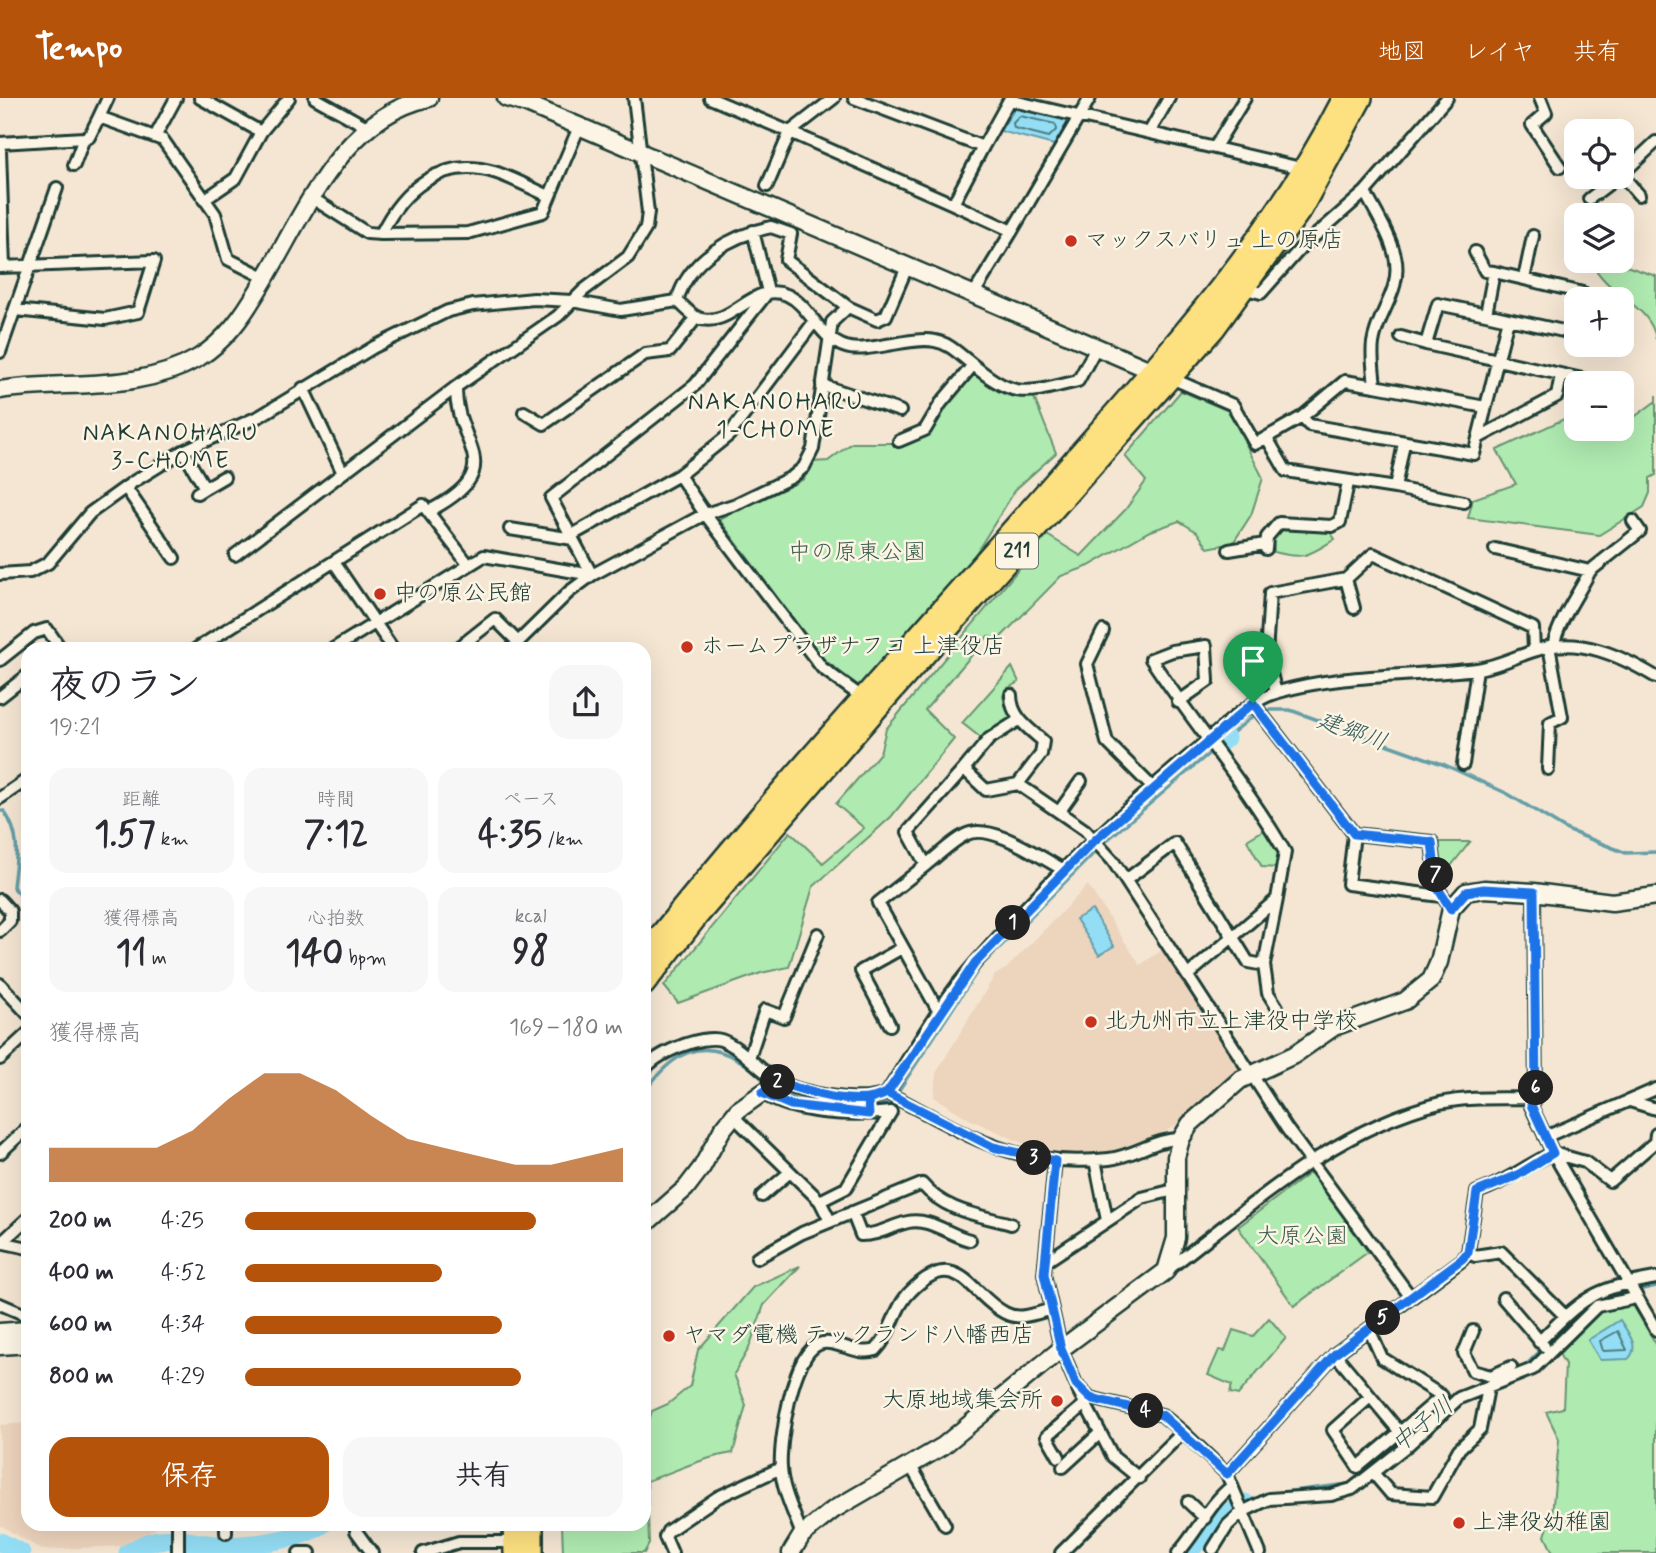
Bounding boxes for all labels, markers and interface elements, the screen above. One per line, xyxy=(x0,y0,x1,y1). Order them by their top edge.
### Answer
text: Tempo xyxy=(35,27,122,71)
text: 地図 xyxy=(1378,37,1426,68)
text: レイヤ xyxy=(1464,37,1535,68)
text: 共有 xyxy=(1573,37,1621,68)
map controls xyxy=(1564,119,1634,441)
button: locate xyxy=(1564,119,1634,189)
button: layers xyxy=(1564,203,1634,273)
place label: マックスバリュ 上の原店 xyxy=(1085,226,1344,256)
marker: マックスバリュ 上の原店 xyxy=(1063,233,1079,249)
button: + xyxy=(1564,287,1634,357)
button: − xyxy=(1564,371,1634,441)
district label: NAKANOHARU 1-CHOME xyxy=(688,387,864,446)
district label: NAKANOHARU 3-CHOME xyxy=(83,418,259,477)
road number: 211 xyxy=(996,533,1038,568)
park label: 中の原東公園 xyxy=(788,538,926,568)
place label: 中の原公民館 xyxy=(394,579,532,609)
marker: 中の原公民館 xyxy=(372,586,388,602)
pin xyxy=(1223,631,1283,703)
place label: ホームプラザナフコ 上津役店 xyxy=(701,632,1005,662)
marker: ホームプラザナフコ 上津役店 xyxy=(679,639,695,655)
icon: arrive xyxy=(1234,642,1272,680)
text: 夜のラン xyxy=(49,662,201,711)
button: share xyxy=(549,665,623,739)
water label: 建郷川 xyxy=(1313,705,1391,759)
text: 19:21 xyxy=(49,713,100,743)
text: 距離 xyxy=(122,787,160,812)
text: 時間 xyxy=(317,787,355,812)
text: ペース xyxy=(503,787,559,812)
text: 1.57 xyxy=(94,812,156,858)
text: 7:12 xyxy=(304,812,368,858)
text: 4:35 xyxy=(478,812,542,858)
text: km xyxy=(156,827,189,852)
text: /km xyxy=(542,827,583,852)
pin: 7 xyxy=(1418,858,1454,892)
text: 7 xyxy=(1430,862,1441,887)
text: kcal xyxy=(515,904,547,929)
text: 獲得標高 xyxy=(103,906,179,931)
text: 心拍数 xyxy=(307,906,365,931)
pin: 1 xyxy=(996,906,1030,940)
text: 1 xyxy=(1008,910,1017,935)
text: 98 xyxy=(512,929,549,975)
text: 11 xyxy=(116,931,147,977)
text: 140 xyxy=(285,931,343,977)
text: m xyxy=(147,946,167,971)
text: bpm xyxy=(343,946,387,971)
place label: 北九州市立上津役中学校 xyxy=(1105,1007,1358,1037)
text: 169–180 m xyxy=(509,1013,623,1043)
marker: 北九州市立上津役中学校 xyxy=(1083,1014,1099,1030)
text: 獲得標高 xyxy=(49,1019,141,1049)
pin: 2 xyxy=(760,1065,796,1100)
text: 2 xyxy=(773,1069,782,1094)
pin: 6 xyxy=(1518,1070,1554,1105)
text: 6 xyxy=(1531,1075,1540,1100)
pin: 3 xyxy=(1016,1140,1052,1176)
text: 3 xyxy=(1029,1145,1038,1170)
text: 200 m xyxy=(49,1206,112,1236)
text: 4:25 xyxy=(161,1206,204,1236)
park label: 大原公園 xyxy=(1256,1222,1348,1252)
text: 400 m xyxy=(49,1258,114,1288)
text: 4:52 xyxy=(161,1258,206,1288)
pin: 5 xyxy=(1366,1300,1400,1336)
text: 5 xyxy=(1377,1305,1388,1330)
text: 600 m xyxy=(49,1310,112,1340)
text: 4:34 xyxy=(161,1310,205,1340)
place label: ヤマダ電機 テックランド八幡西店 xyxy=(683,1321,1034,1351)
marker: ヤマダ電機 テックランド八幡西店 xyxy=(661,1328,677,1344)
text: 800 m xyxy=(49,1362,113,1392)
text: 4:29 xyxy=(161,1362,206,1392)
place label: 大原地域集会所 xyxy=(882,1386,1043,1416)
water label: 中子川 xyxy=(1385,1390,1461,1460)
marker: 大原地域集会所 xyxy=(1049,1393,1065,1409)
pin: 4 xyxy=(1128,1394,1164,1428)
text: 4 xyxy=(1140,1398,1151,1423)
button: 保存 xyxy=(49,1437,329,1517)
button: 共有 xyxy=(343,1437,623,1517)
place label: 上津役幼稚園 xyxy=(1473,1508,1611,1538)
marker: 上津役幼稚園 xyxy=(1451,1515,1467,1531)

